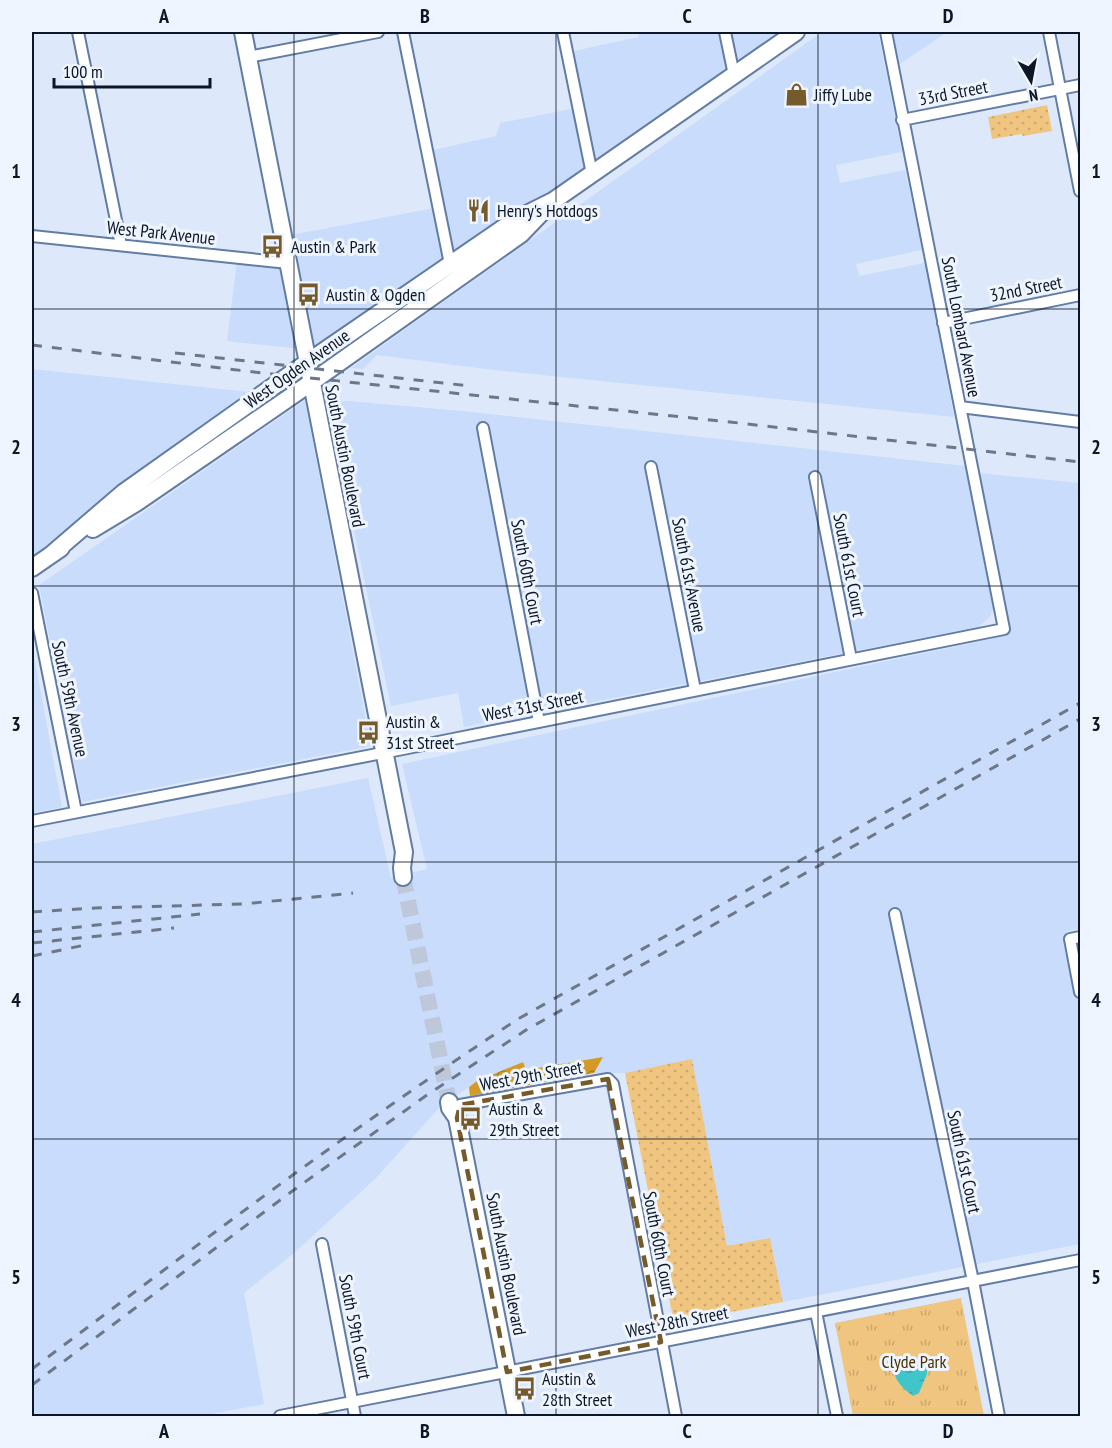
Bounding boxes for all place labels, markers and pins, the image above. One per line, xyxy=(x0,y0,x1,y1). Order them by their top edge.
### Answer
shop icon: Jiffy Lube xyxy=(783,82,809,108)
place label: Jiffy Lube xyxy=(813,83,872,106)
restaurant icon: Henry's Hotdogs xyxy=(466,198,492,224)
place label: Henry's Hotdogs xyxy=(497,199,598,222)
bus stop icon: Austin & Park xyxy=(260,234,286,260)
place label: Austin & Park xyxy=(291,235,376,258)
bus stop icon: Austin & Ogden xyxy=(295,282,321,308)
place label: Austin & Ogden xyxy=(326,283,425,306)
place label: Austin & 31st Street xyxy=(386,710,454,754)
bus stop icon: Austin & 31st Street xyxy=(355,719,381,745)
place label: Austin & 29th Street xyxy=(489,1097,559,1141)
bus stop icon: Austin & 29th Street xyxy=(458,1106,484,1132)
place label: Austin & 28th Street xyxy=(542,1367,612,1411)
bus stop icon: Austin & 28th Street xyxy=(511,1376,537,1402)

